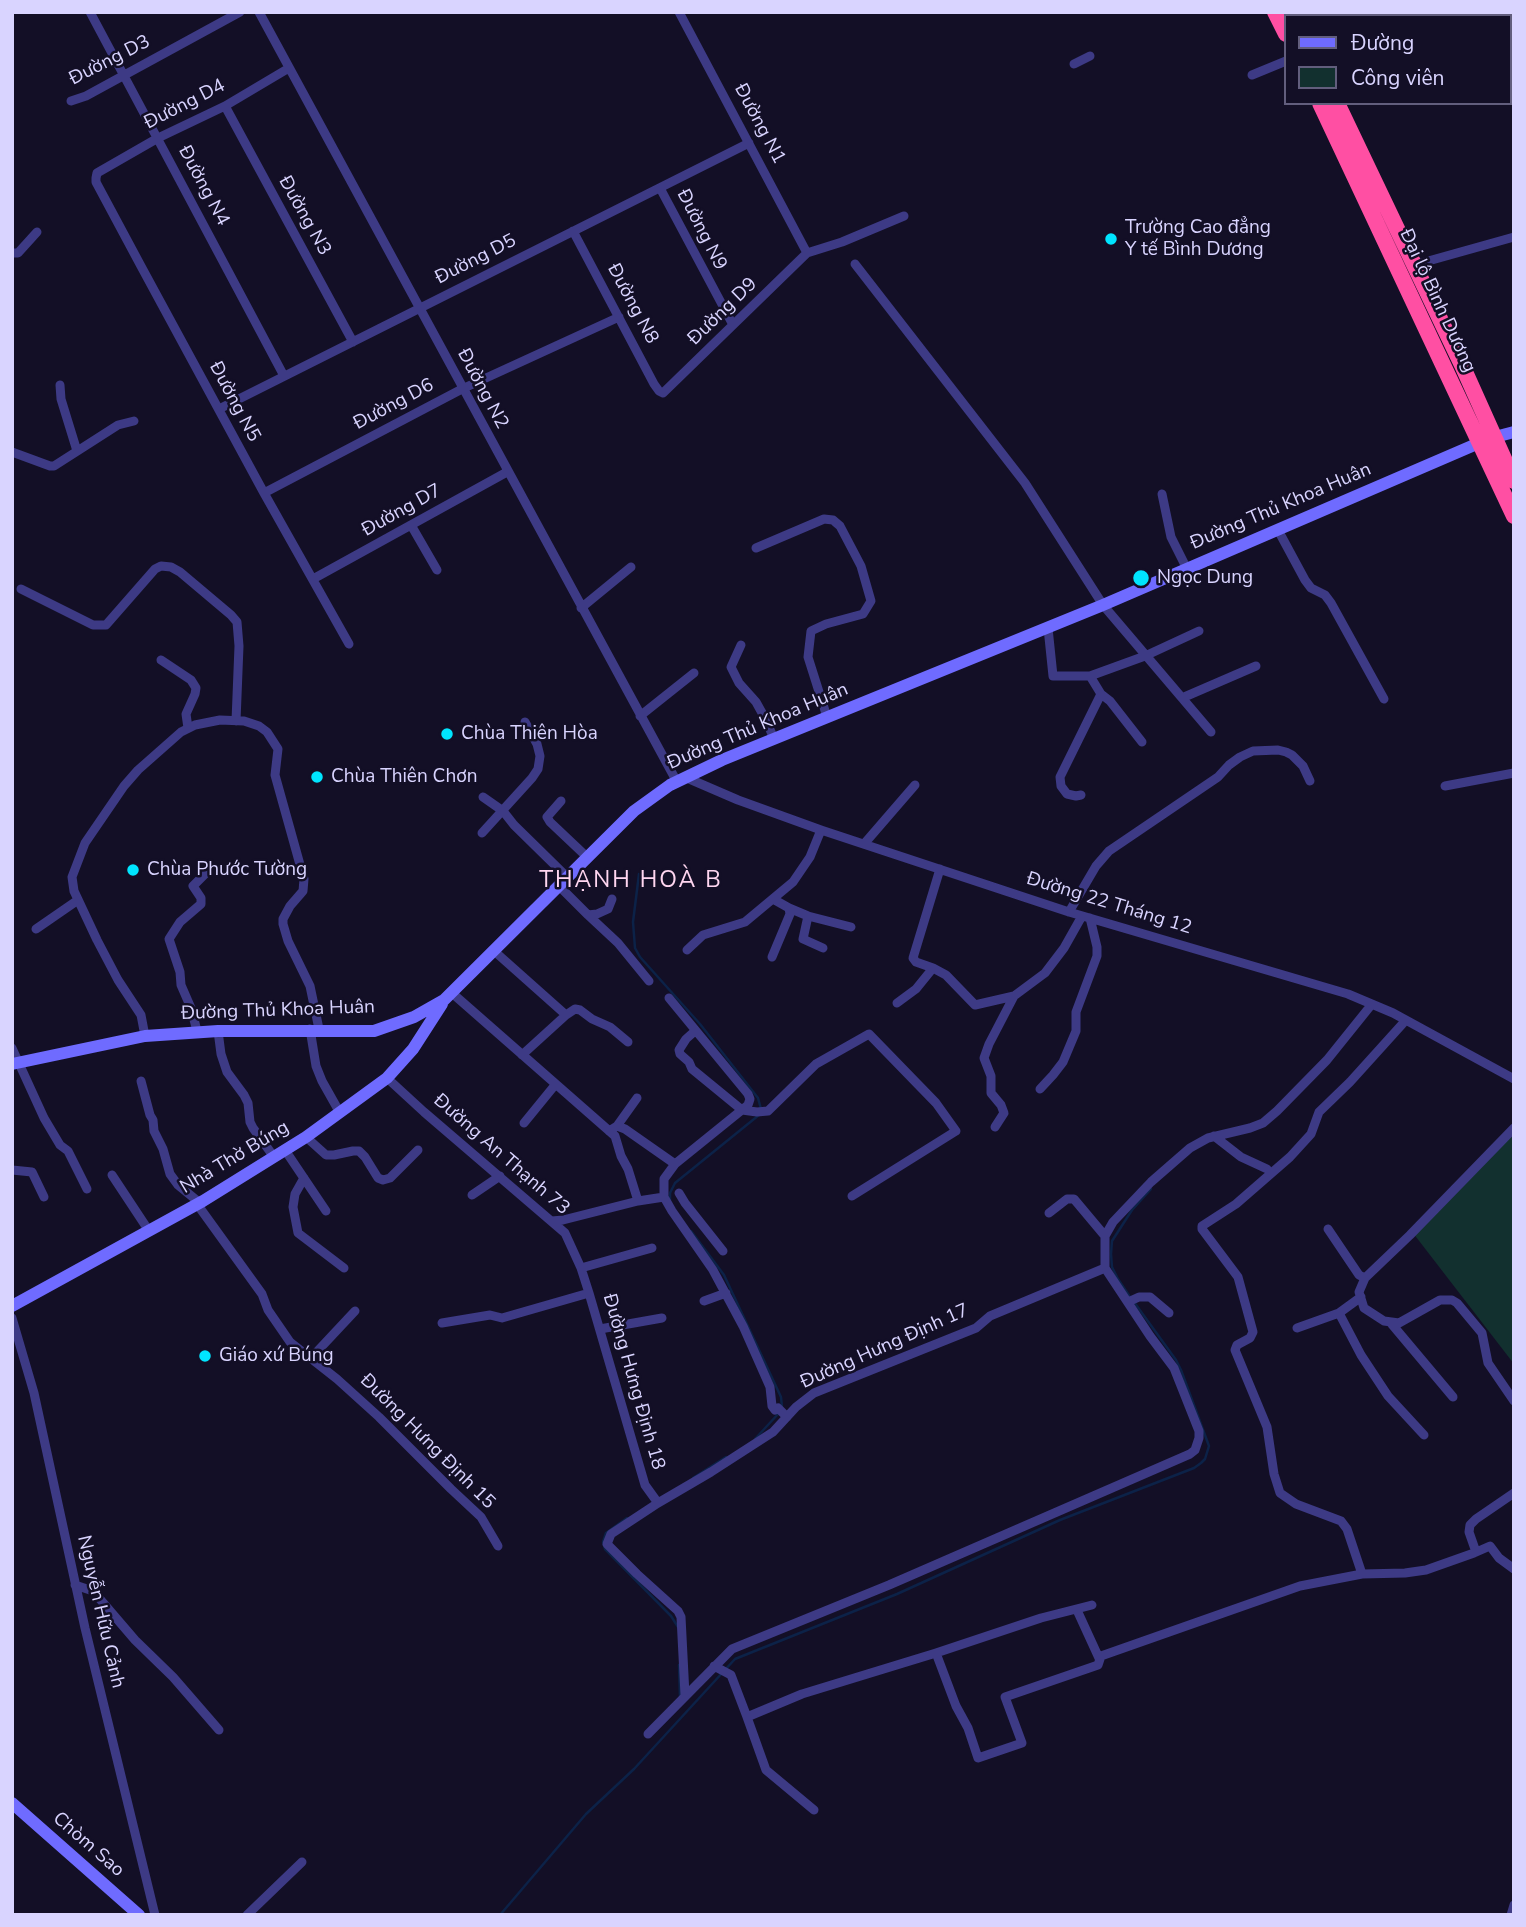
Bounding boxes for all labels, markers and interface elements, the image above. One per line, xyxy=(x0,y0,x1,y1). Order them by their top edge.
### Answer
legend xyxy=(1284,14,1512,105)
text: Đường xyxy=(1351,29,1414,57)
street label: Đường D3 xyxy=(66,31,154,91)
text: Công viên xyxy=(1351,64,1445,92)
street label: Đường D4 xyxy=(141,75,229,135)
street label: Đường N1 xyxy=(728,80,790,168)
street label: Đường N4 xyxy=(172,142,234,230)
street label: Đường N3 xyxy=(273,172,335,260)
street label: Đường N9 xyxy=(671,186,731,274)
place label: Trường Cao đẳng Y tế Bình Dương xyxy=(1125,217,1271,261)
street label: Đại lộ Bình Dương xyxy=(1394,226,1480,376)
street label: Đường D5 xyxy=(432,230,520,290)
marker: Trường Cao đẳng Y tế Bình Dương xyxy=(1103,231,1119,247)
street label: Đường N8 xyxy=(601,260,663,348)
street label: Đường D9 xyxy=(684,273,762,351)
street label: Đường N2 xyxy=(451,345,513,433)
street label: Đường N5 xyxy=(203,358,265,446)
street label: Đường D6 xyxy=(350,374,438,436)
street label: Đường Thủ Khoa Huân xyxy=(1187,459,1375,555)
street label: Đường D7 xyxy=(358,480,446,542)
place label: Ngọc Dung xyxy=(1157,567,1253,589)
marker: Ngọc Dung xyxy=(1131,568,1151,588)
street label: Đường Thủ Khoa Huân xyxy=(664,679,852,775)
place label: Chùa Thiên Hòa xyxy=(461,723,598,745)
marker: Chùa Thiên Hòa xyxy=(439,726,455,742)
place label: Chùa Thiên Chơn xyxy=(331,766,478,788)
marker: Chùa Thiên Chơn xyxy=(309,769,325,785)
place label: Chùa Phước Tường xyxy=(147,859,307,881)
marker: Chùa Phước Tường xyxy=(125,862,141,878)
district label: THẠNH HOÀ B xyxy=(541,867,721,895)
street label: Đường 22 Tháng 12 xyxy=(1024,868,1194,940)
street label: Đường Thủ Khoa Huân xyxy=(181,996,375,1026)
street label: Đường An Thạnh 73 xyxy=(428,1090,574,1220)
street label: Nhà Thờ Búng xyxy=(176,1117,294,1199)
street label: Đường Hưng Định 18 xyxy=(597,1291,669,1473)
street label: Đường Hưng Định 17 xyxy=(797,1300,973,1394)
place label: Giáo xứ Búng xyxy=(219,1345,334,1367)
marker: Giáo xứ Búng xyxy=(197,1348,213,1364)
street label: Đường Hưng Định 15 xyxy=(355,1370,499,1514)
street label: Nguyễn Hữu Cảnh xyxy=(71,1533,129,1691)
street label: Chòm Sao xyxy=(47,1808,129,1882)

